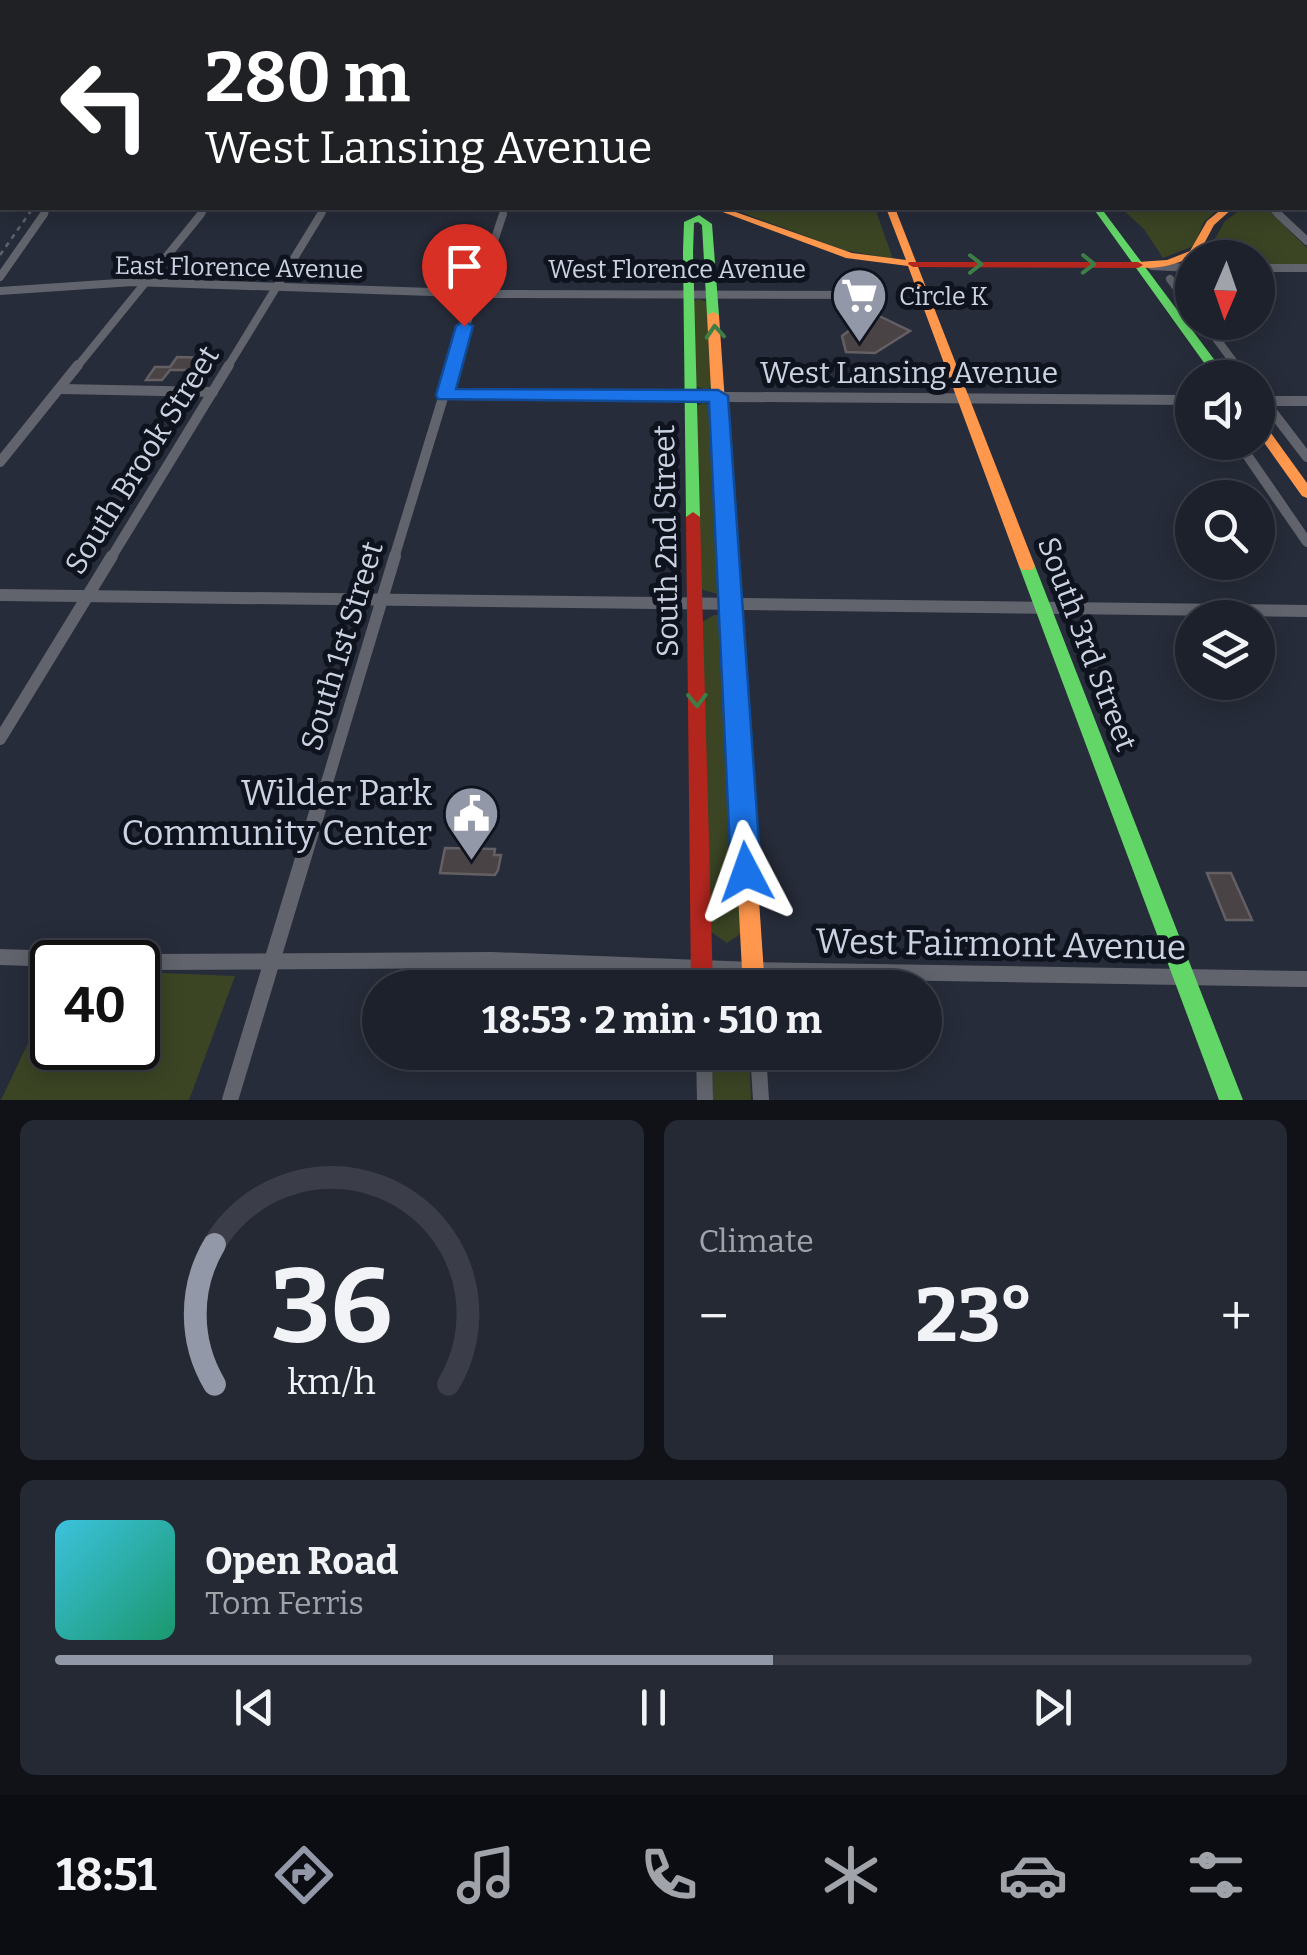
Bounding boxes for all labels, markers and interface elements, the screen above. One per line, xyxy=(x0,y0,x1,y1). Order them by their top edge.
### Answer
text: 280 m xyxy=(205,36,410,120)
icon: left xyxy=(40,40,170,170)
text: West Lansing Avenue xyxy=(205,121,652,175)
pin xyxy=(422,224,507,327)
icon: arrive xyxy=(437,239,492,294)
north arrow xyxy=(1175,240,1275,340)
map controls xyxy=(1175,240,1275,700)
street label: East Florence Avenue xyxy=(114,251,364,285)
one-way arrow xyxy=(968,253,984,275)
one-way arrow xyxy=(1080,253,1096,275)
street label: West Florence Avenue xyxy=(548,255,806,285)
supermarket icon: Circle K xyxy=(830,266,890,345)
place label: Circle K xyxy=(899,282,989,312)
one-way arrow xyxy=(705,323,726,339)
street label: South Brook Street xyxy=(57,339,227,581)
street label: West Lansing Avenue xyxy=(760,355,1058,391)
button: sound xyxy=(1175,360,1275,460)
street label: South 2nd Street xyxy=(646,424,686,658)
button: search xyxy=(1175,480,1275,580)
street label: South 3rd Street xyxy=(1030,532,1144,756)
street label: South 1st Street xyxy=(293,537,391,755)
button: layers xyxy=(1175,600,1275,700)
one-way arrow xyxy=(686,693,707,709)
place label: Wilder Park Community Center xyxy=(122,772,432,854)
public building icon: Wilder Park Community Center xyxy=(441,783,501,862)
position arrow xyxy=(694,820,798,924)
street label: West Fairmont Avenue xyxy=(815,920,1187,968)
speed limit sign: 40 xyxy=(30,940,160,1070)
text: 18:53 · 2 min · 510 m xyxy=(482,997,822,1043)
text: Climate xyxy=(699,1222,814,1260)
text: 36 xyxy=(271,1245,392,1370)
text: 23° xyxy=(915,1271,1034,1361)
text: − xyxy=(699,1284,729,1350)
text: + xyxy=(1221,1284,1252,1350)
text: km/h xyxy=(288,1361,376,1403)
text: Open Road xyxy=(205,1538,398,1584)
text: Tom Ferris xyxy=(205,1584,364,1622)
icon: previous xyxy=(227,1680,282,1735)
icon: pause xyxy=(626,1680,681,1735)
icon: next xyxy=(1025,1680,1080,1735)
icon: directions xyxy=(269,1840,339,1910)
icon: music xyxy=(451,1840,521,1910)
icon: phone xyxy=(634,1840,704,1910)
icon: climate xyxy=(816,1840,886,1910)
icon: car xyxy=(998,1840,1068,1910)
icon: filters xyxy=(1181,1840,1251,1910)
text: 18:51 xyxy=(56,1848,157,1902)

